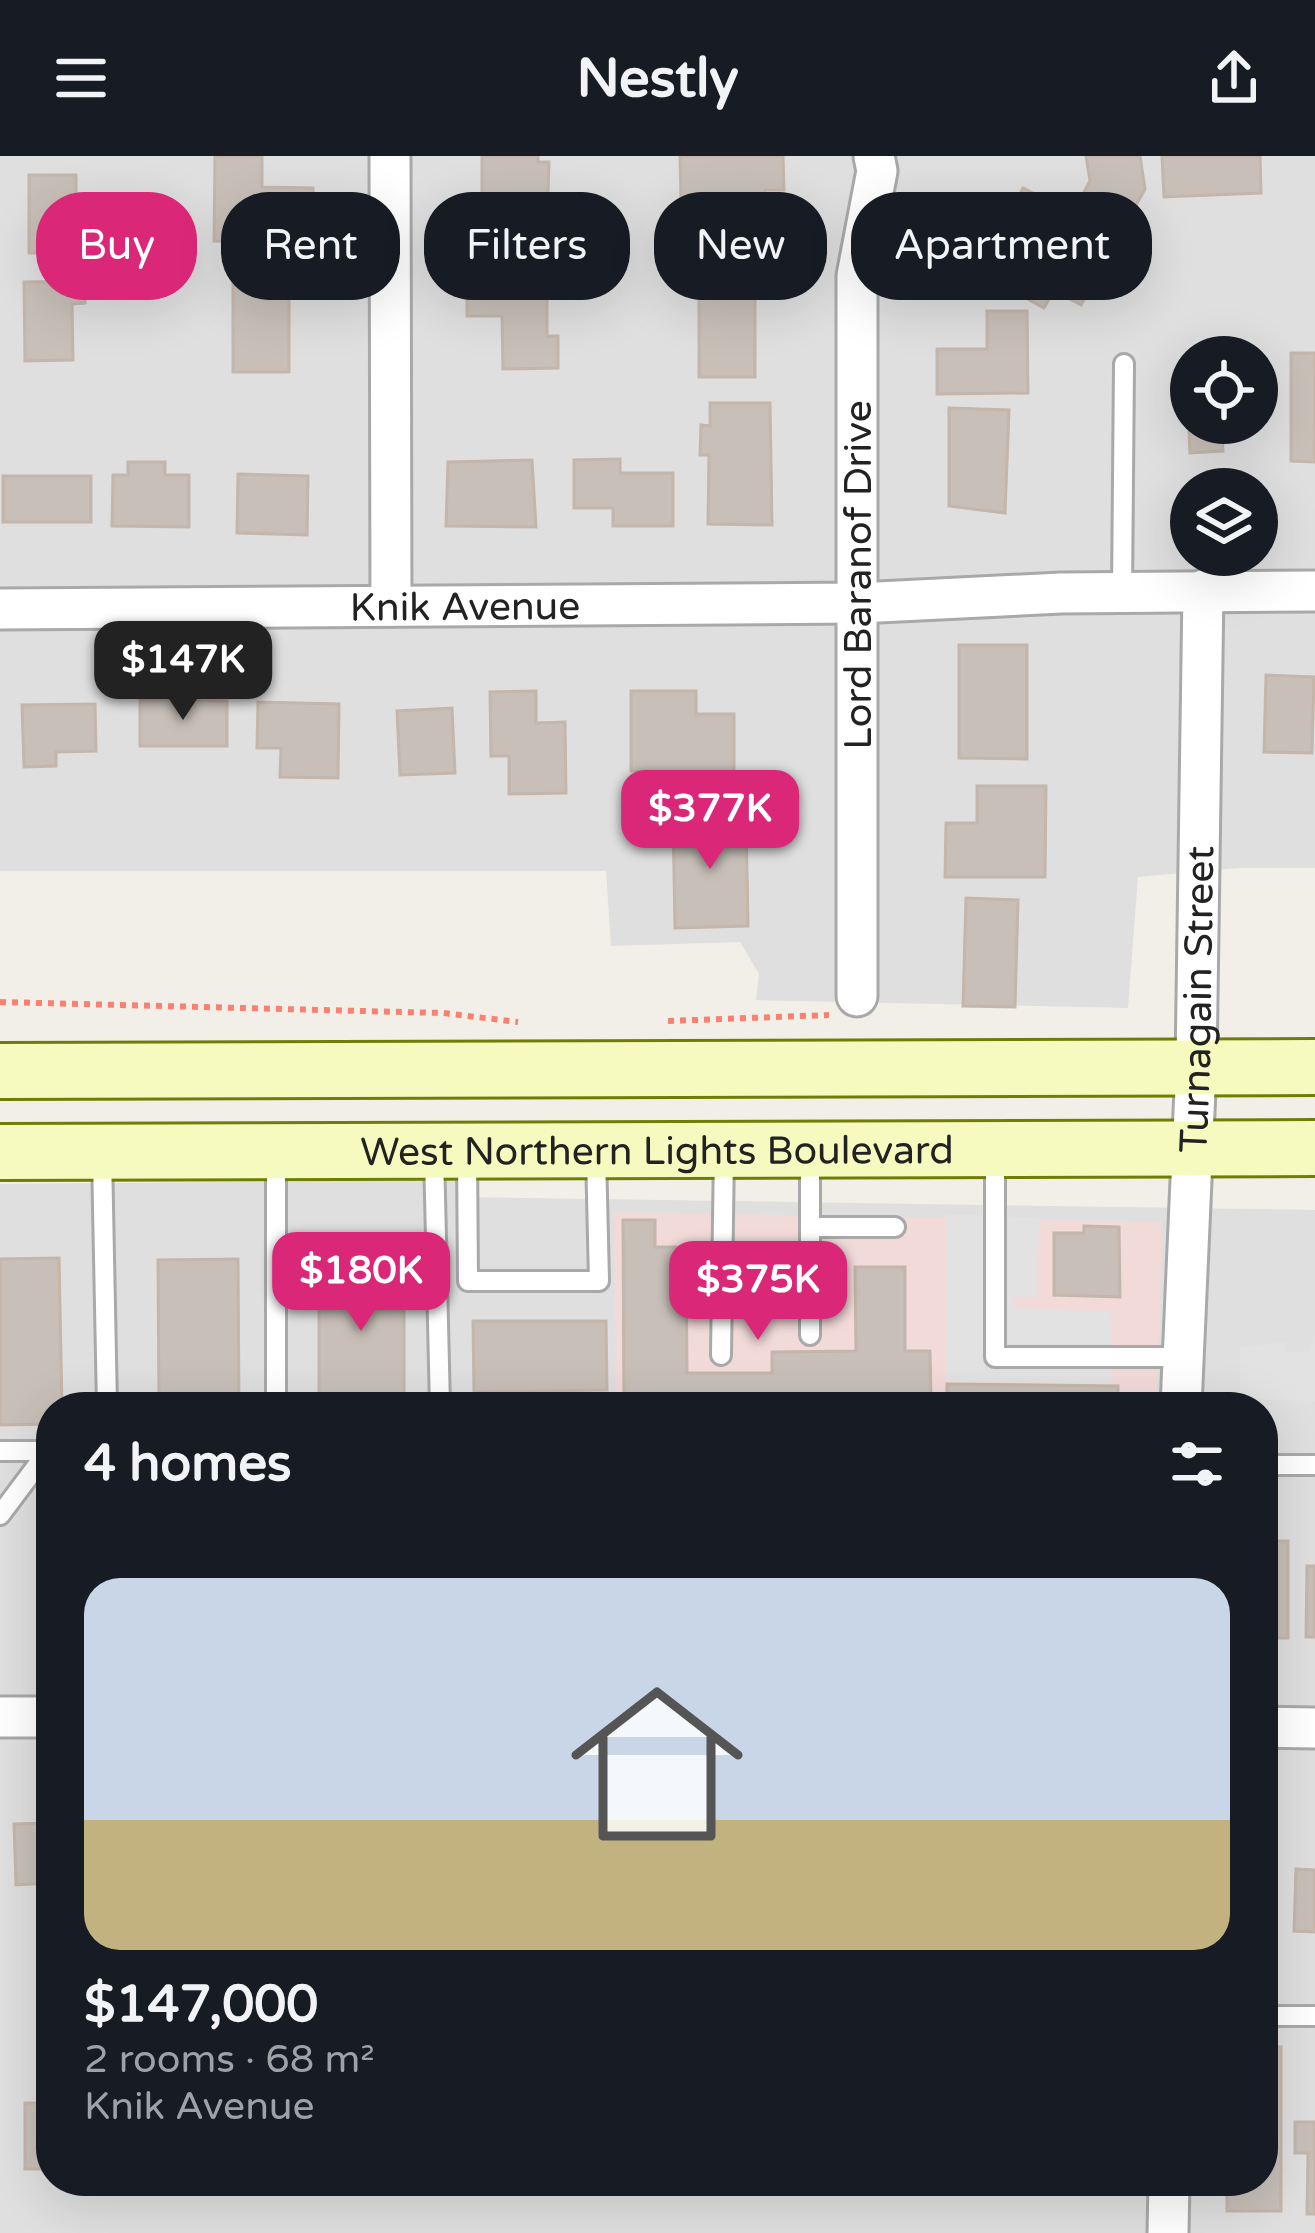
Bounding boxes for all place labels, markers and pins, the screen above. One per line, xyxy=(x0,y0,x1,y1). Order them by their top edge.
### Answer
pin: $147K xyxy=(99,621,267,723)
pin: $377K xyxy=(626,770,794,872)
pin: $180K xyxy=(277,1232,445,1334)
pin: $375K xyxy=(674,1241,842,1343)

